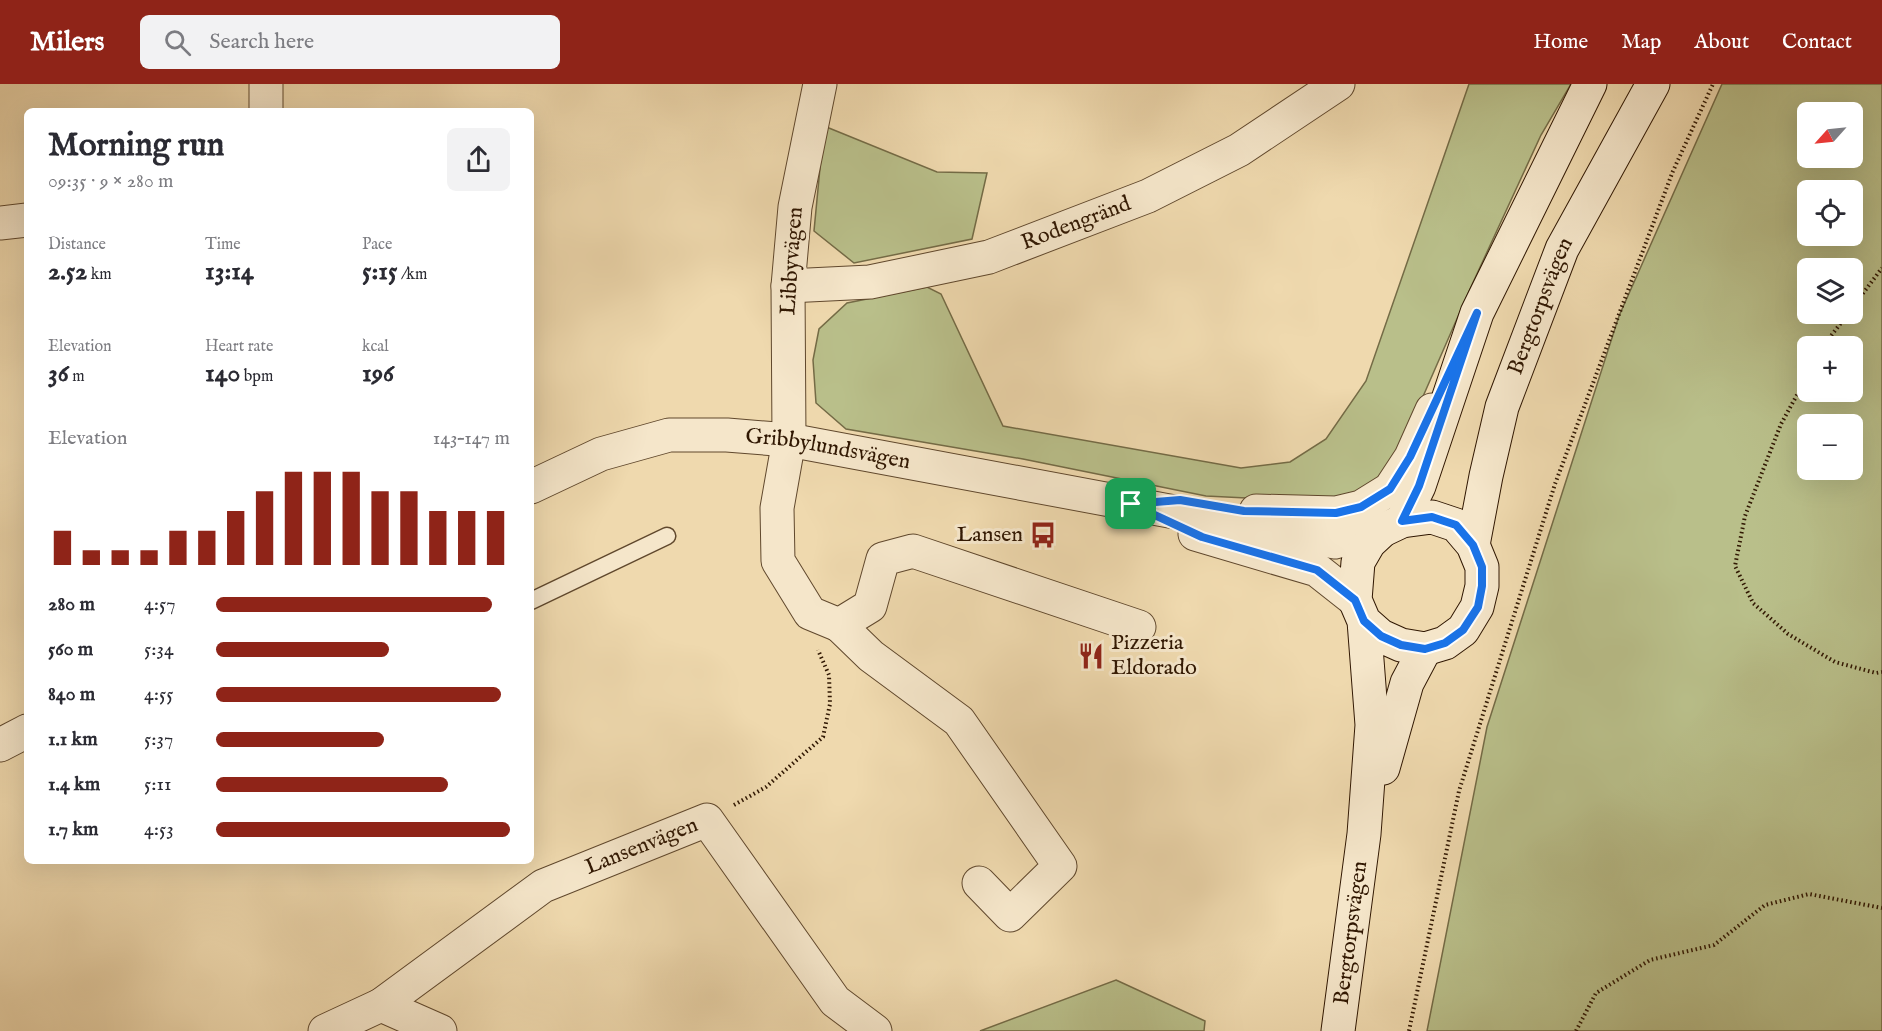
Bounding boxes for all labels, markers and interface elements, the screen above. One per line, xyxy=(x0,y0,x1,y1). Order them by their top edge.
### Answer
search box xyxy=(140,15,560,69)
text: Milers xyxy=(30,25,104,60)
icon: search xyxy=(161,26,194,59)
text: Search here xyxy=(209,28,314,56)
text: Home xyxy=(1533,29,1588,56)
text: Map xyxy=(1621,29,1661,56)
text: About xyxy=(1694,29,1749,56)
text: Contact xyxy=(1782,29,1852,56)
north arrow xyxy=(1797,102,1863,168)
map controls xyxy=(1797,102,1863,480)
text: Morning run xyxy=(48,125,224,167)
button: share xyxy=(447,128,510,191)
text: 09:35 · 9 × 280 m xyxy=(48,169,174,194)
button: locate xyxy=(1797,180,1863,246)
street label: Rodengränd xyxy=(1017,190,1135,257)
street label: Libbyvägen xyxy=(774,206,810,316)
street label: Bergtorpsvägen xyxy=(1502,232,1580,379)
text: Distance xyxy=(48,235,106,255)
text: Time xyxy=(205,235,241,255)
text: Pace xyxy=(362,235,392,255)
text: 2.52 xyxy=(48,255,87,288)
text: 13:14 xyxy=(205,255,254,288)
text: 5:15 xyxy=(362,255,397,288)
button: layers xyxy=(1797,258,1863,324)
text: km xyxy=(87,265,112,285)
text: /km xyxy=(397,265,427,285)
button: + xyxy=(1797,336,1863,402)
text: Elevation xyxy=(48,337,111,357)
text: Heart rate xyxy=(205,337,273,357)
text: kcal xyxy=(362,337,389,357)
text: 36 xyxy=(48,357,69,390)
text: 140 xyxy=(205,357,240,390)
text: 196 xyxy=(362,357,394,390)
text: m xyxy=(69,367,85,387)
text: bpm xyxy=(240,367,273,387)
button: − xyxy=(1797,414,1863,480)
street label: Gribbylundsvägen xyxy=(744,423,913,476)
text: Elevation xyxy=(48,426,127,451)
text: 143–147 m xyxy=(433,426,510,451)
pin xyxy=(1105,478,1156,529)
icon: arrive xyxy=(1114,487,1147,520)
bus stop icon: Lansen xyxy=(1028,520,1058,550)
place label: Lansen xyxy=(957,521,1023,549)
text: 280 m xyxy=(48,592,95,617)
text: 4:57 xyxy=(144,592,176,617)
place label: Pizzeria Eldorado xyxy=(1111,629,1197,682)
text: 560 m xyxy=(48,637,93,662)
text: 5:34 xyxy=(144,637,174,662)
restaurant icon: Pizzeria Eldorado xyxy=(1076,641,1106,671)
text: 840 m xyxy=(48,682,95,707)
text: 4:55 xyxy=(144,682,174,707)
text: 1.1 km xyxy=(48,727,98,752)
text: 5:37 xyxy=(144,727,173,752)
text: 1.4 km xyxy=(48,772,100,797)
text: 5:11 xyxy=(144,772,171,797)
street label: Lansenvägen xyxy=(581,811,702,882)
text: 1.7 km xyxy=(48,817,99,842)
text: 4:53 xyxy=(144,817,174,842)
street label: Bergtorpsvägen xyxy=(1328,859,1374,1006)

